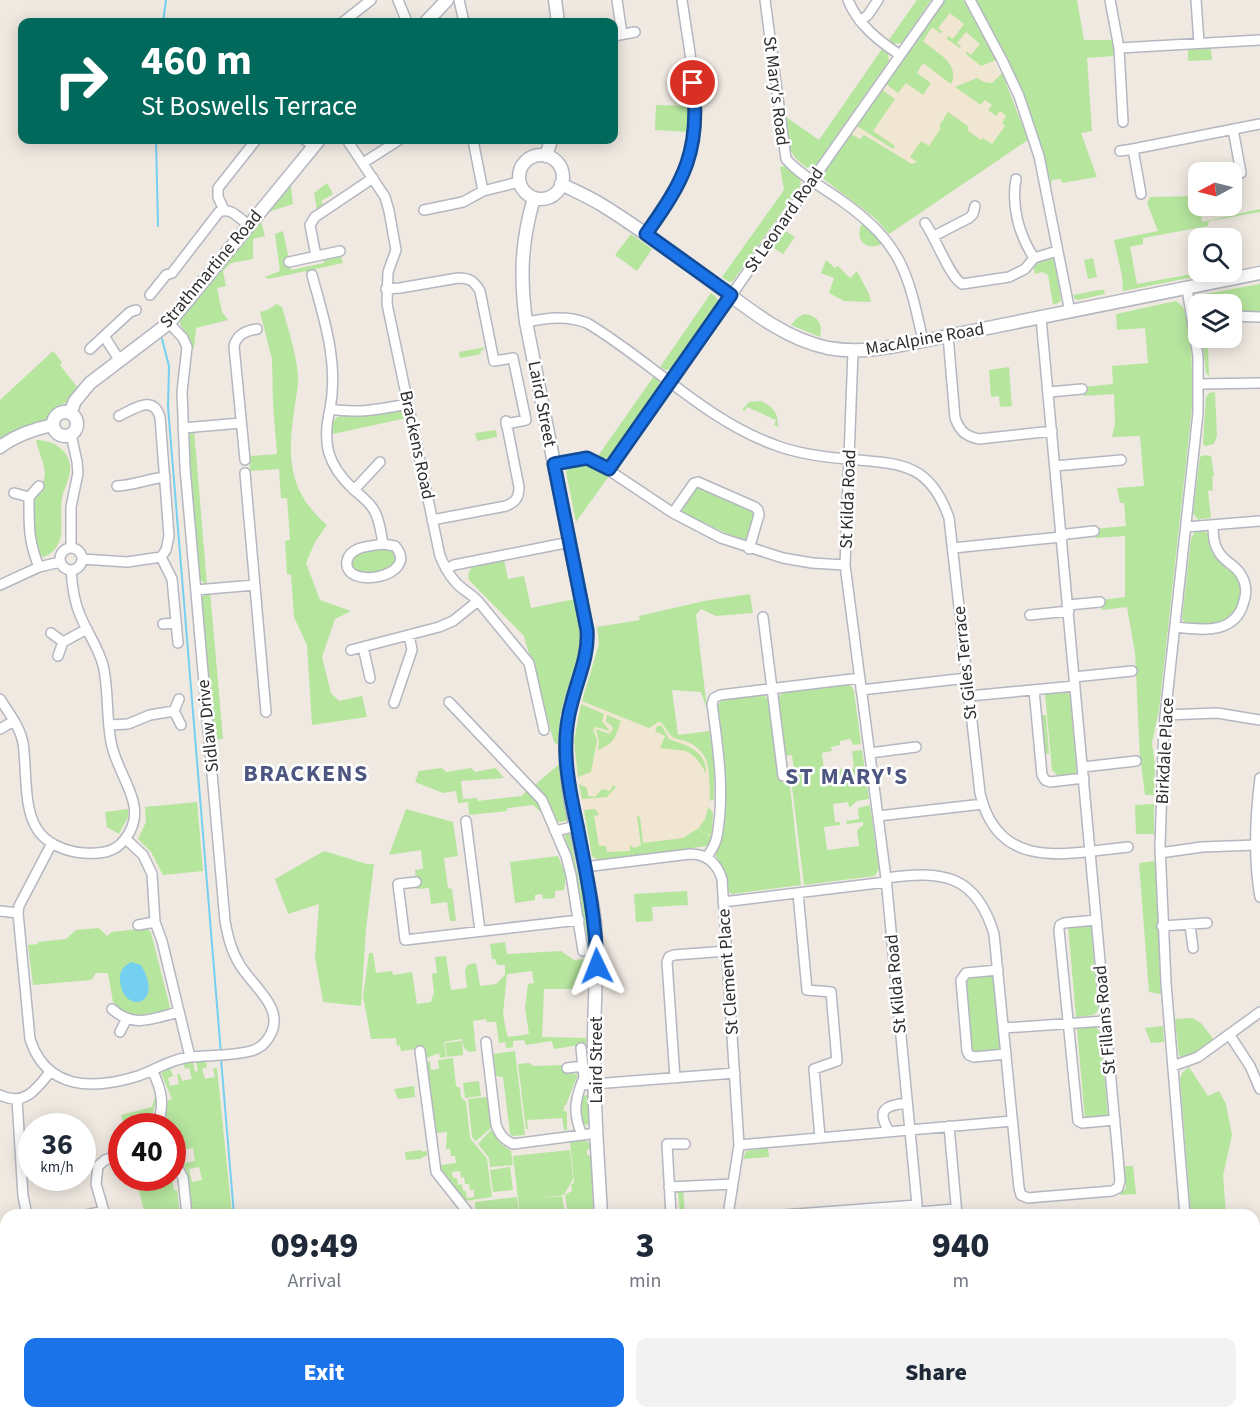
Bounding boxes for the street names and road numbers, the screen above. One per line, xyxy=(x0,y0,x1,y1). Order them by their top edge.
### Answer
street label: St Mary's Road xyxy=(757,35,795,147)
street label: St Leonard Road xyxy=(738,162,830,278)
street label: Strathmartine Road xyxy=(154,204,268,334)
street label: MacAlpine Road xyxy=(864,316,986,362)
street label: Laird Street xyxy=(521,359,563,449)
street label: Brackens Road xyxy=(393,388,441,502)
street label: St Kilda Road xyxy=(834,449,862,549)
street label: St Giles Terrace xyxy=(947,605,983,721)
street label: Sidlaw Drive xyxy=(191,678,225,774)
street label: Birkdale Place xyxy=(1150,697,1180,805)
street label: St Clement Place xyxy=(711,908,745,1036)
street label: St Kilda Road xyxy=(879,933,913,1035)
street label: St Fillans Road xyxy=(1088,964,1122,1076)
street label: Laird Street xyxy=(584,1017,609,1104)

